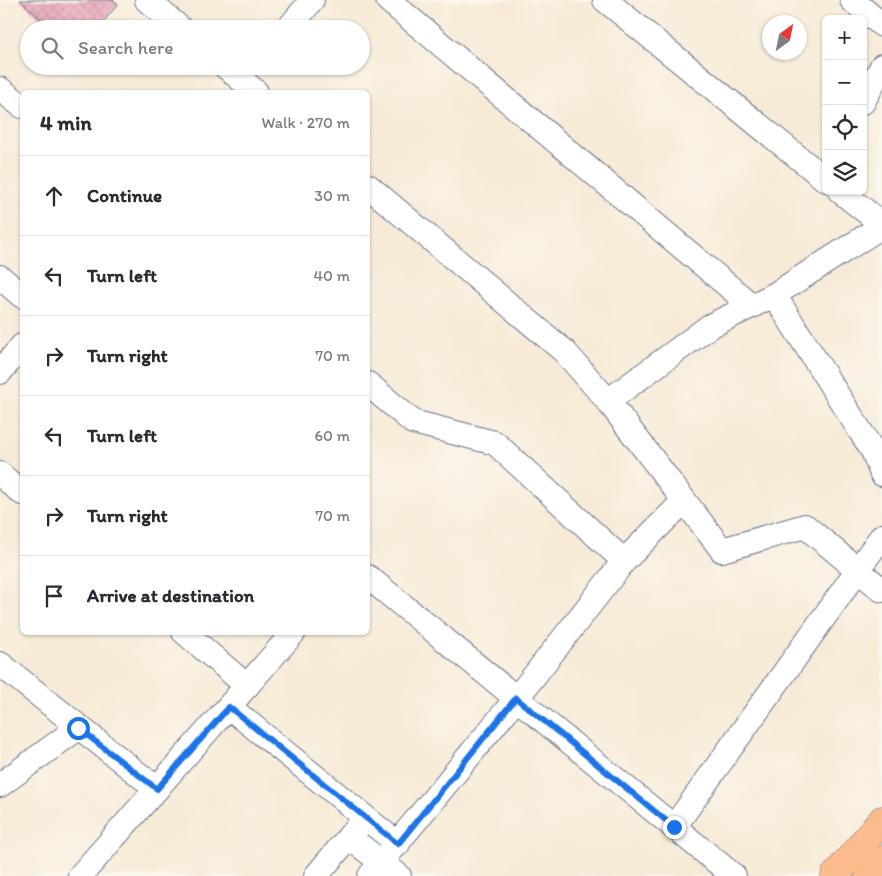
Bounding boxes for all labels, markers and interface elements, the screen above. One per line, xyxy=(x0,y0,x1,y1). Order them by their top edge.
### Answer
north arrow xyxy=(762,15,807,60)
map controls xyxy=(822,15,867,195)
button: + xyxy=(822,15,867,60)
search box xyxy=(20,20,370,75)
icon: search xyxy=(38,34,66,62)
text: Search here xyxy=(78,36,173,59)
button: − xyxy=(822,60,867,105)
button: locate xyxy=(822,105,867,150)
text: 4 min xyxy=(40,110,92,135)
text: Walk · 270 m xyxy=(262,113,350,132)
button: layers xyxy=(822,150,867,195)
icon: ahead xyxy=(40,182,68,210)
text: Continue xyxy=(87,184,162,207)
text: 30 m xyxy=(314,186,350,205)
icon: left xyxy=(40,262,68,290)
text: Turn left xyxy=(87,264,157,287)
text: 40 m xyxy=(313,266,350,285)
icon: right xyxy=(40,342,68,370)
text: Turn right xyxy=(87,344,168,367)
text: 70 m xyxy=(315,346,350,365)
icon: left xyxy=(40,422,68,450)
text: Turn left xyxy=(87,424,157,447)
text: 60 m xyxy=(315,426,350,445)
icon: right xyxy=(40,502,68,530)
text: Turn right xyxy=(87,504,168,527)
text: 70 m xyxy=(315,506,350,525)
icon: arrive xyxy=(40,582,68,610)
text: Arrive at destination xyxy=(87,584,254,607)
route start xyxy=(67,717,90,740)
route end xyxy=(663,816,686,839)

